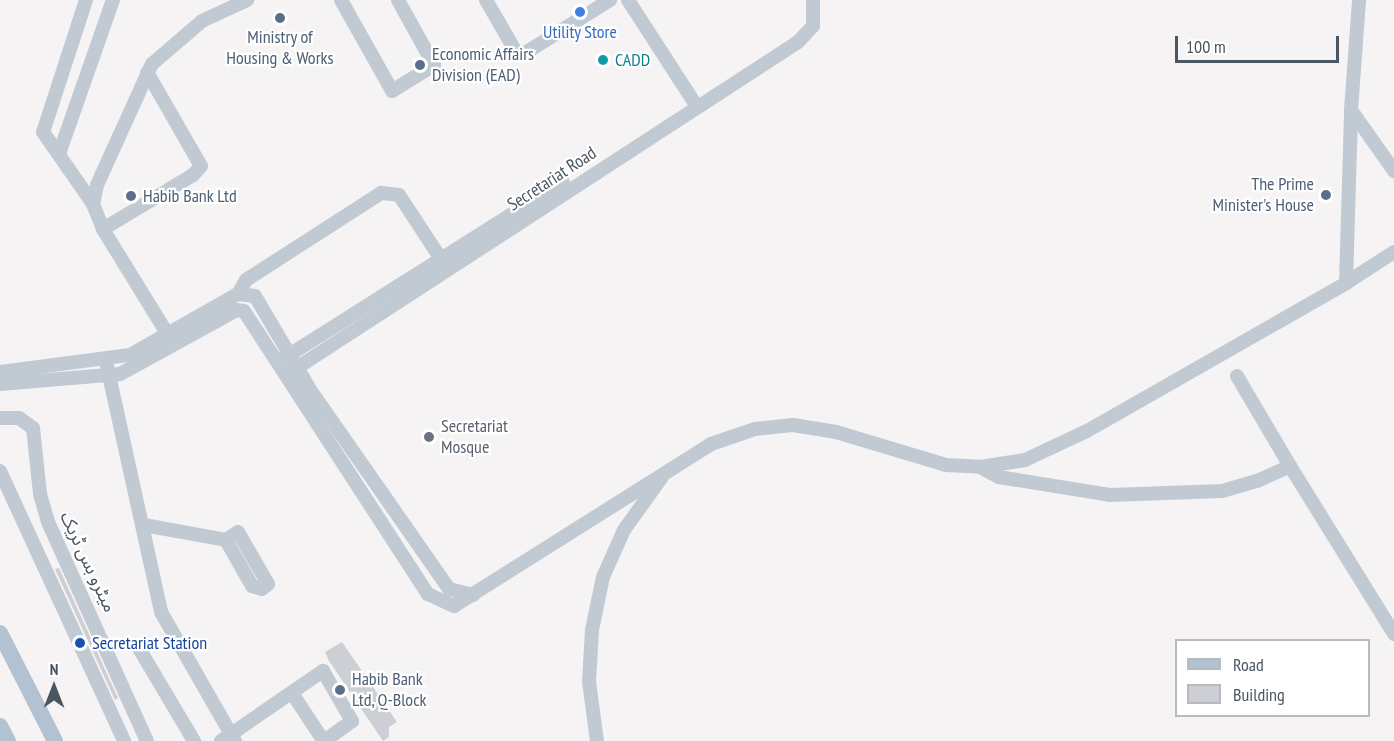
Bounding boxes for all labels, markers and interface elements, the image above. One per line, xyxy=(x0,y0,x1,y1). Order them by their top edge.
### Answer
marker: Utility Store xyxy=(573,5,587,19)
marker: Ministry of Housing & Works xyxy=(273,11,287,25)
place label: Utility Store xyxy=(543,21,617,43)
scale bar xyxy=(1178,24,1342,62)
place label: Ministry of Housing & Works xyxy=(226,27,334,70)
text: 100 m xyxy=(1186,35,1226,58)
place label: Economic Affairs Division (EAD) xyxy=(432,44,535,86)
place label: CADD xyxy=(615,49,650,71)
marker: CADD xyxy=(596,53,610,67)
marker: Economic Affairs Division (EAD) xyxy=(413,58,427,72)
street label: Secretariat Road xyxy=(504,142,600,216)
place label: The Prime Minister's House xyxy=(1213,174,1314,216)
place label: Habib Bank Ltd xyxy=(143,185,237,207)
marker: The Prime Minister's House xyxy=(1319,188,1333,202)
marker: Habib Bank Ltd xyxy=(124,189,138,203)
place label: Secretariat Mosque xyxy=(441,416,508,458)
marker: Secretariat Mosque xyxy=(422,430,436,444)
street label: میٹرو بس ٹریک xyxy=(55,508,121,616)
place label: Secretariat Station xyxy=(92,632,207,654)
marker: Secretariat Station xyxy=(73,636,87,650)
legend xyxy=(1175,639,1370,717)
text: Road xyxy=(1233,653,1264,676)
north arrow xyxy=(24,657,84,717)
text: N xyxy=(50,659,58,679)
place label: Habib Bank Ltd, Q-Block xyxy=(352,669,428,712)
marker: Habib Bank Ltd, Q-Block xyxy=(333,683,347,697)
text: Building xyxy=(1233,683,1285,706)

